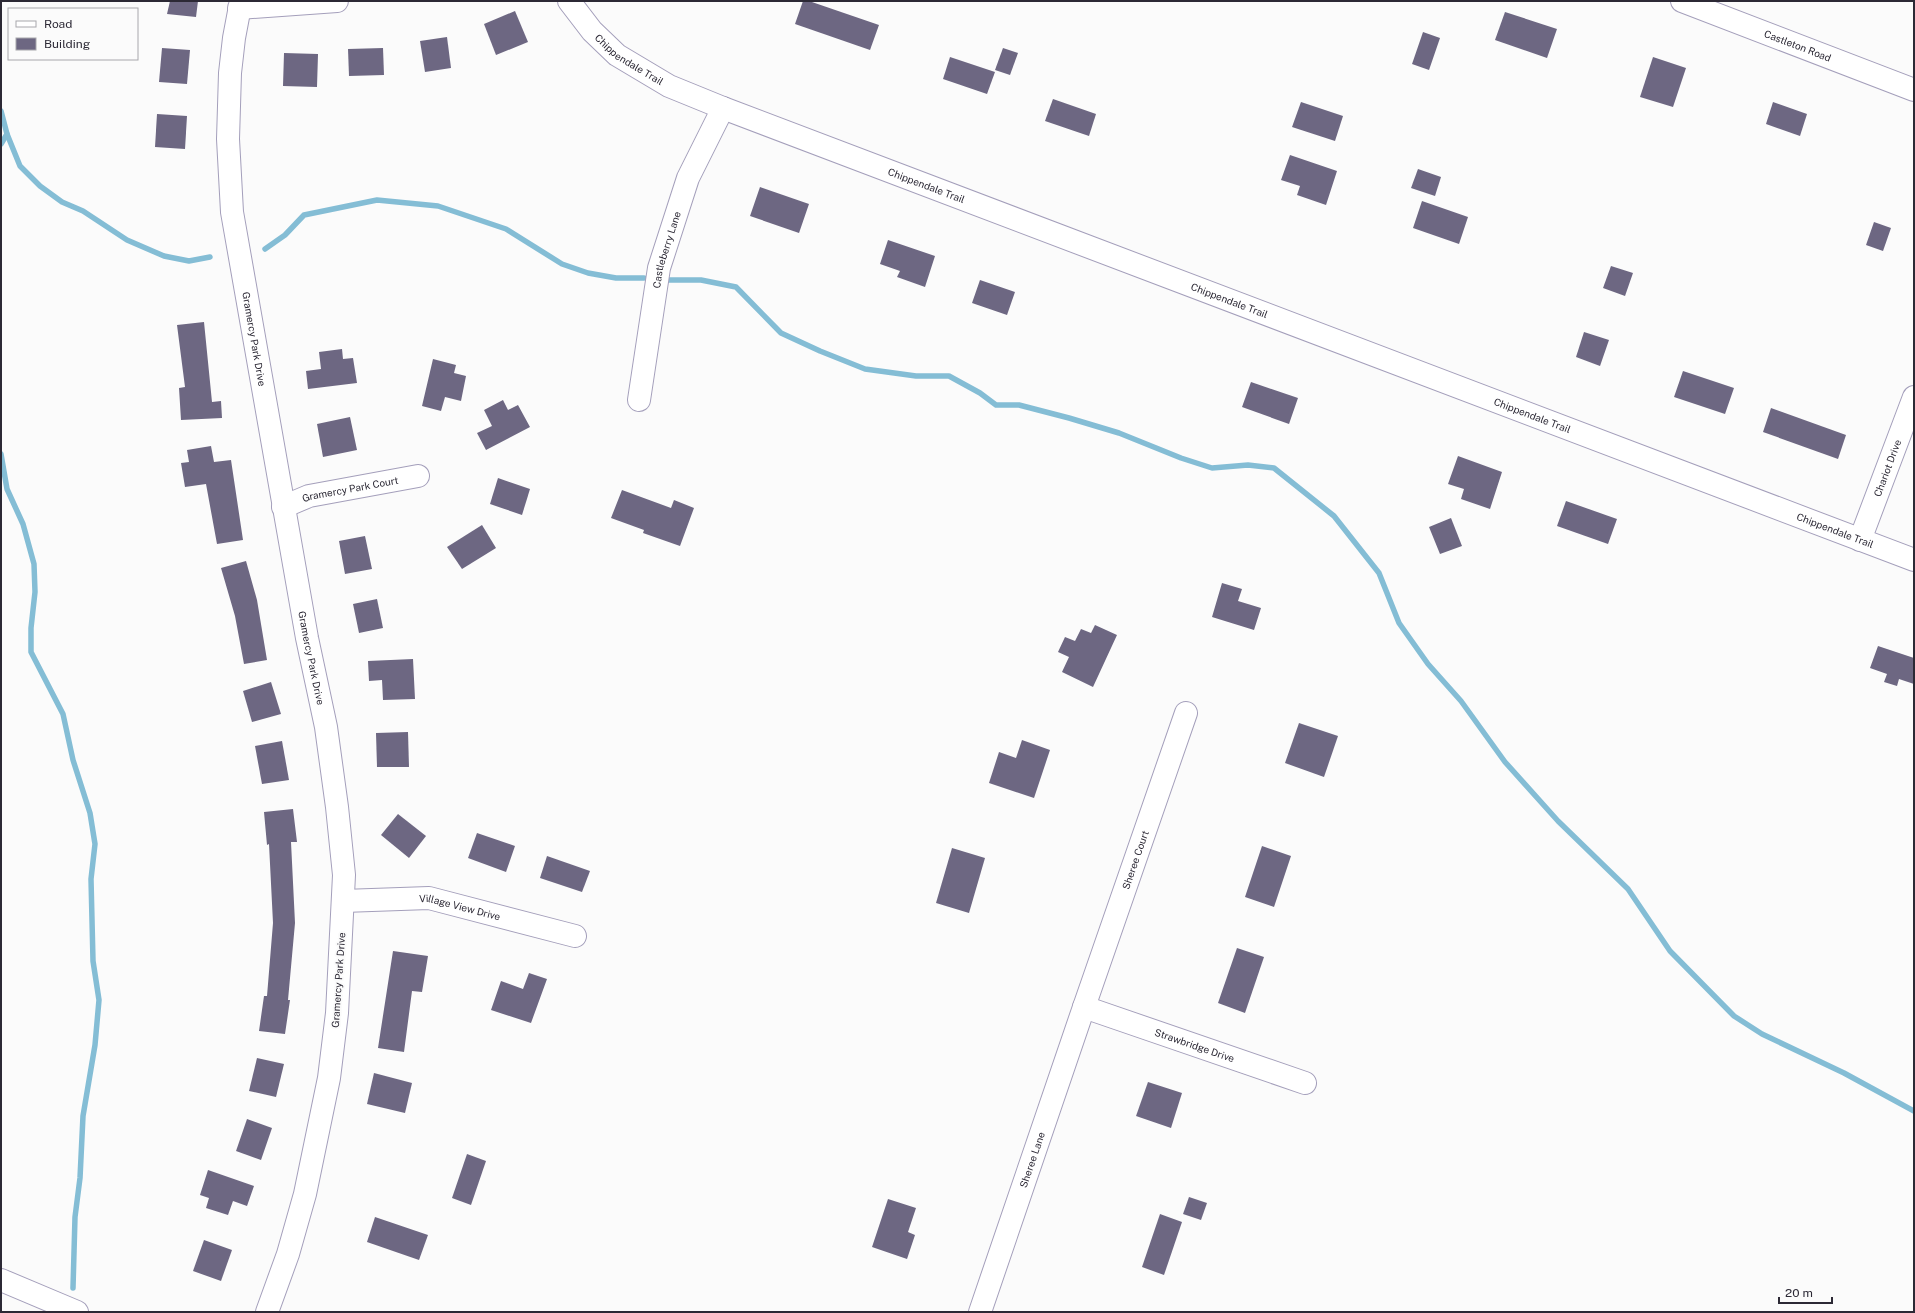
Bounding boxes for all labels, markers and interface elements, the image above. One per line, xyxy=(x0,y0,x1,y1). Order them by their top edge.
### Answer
legend xyxy=(8,8,138,60)
text: Road xyxy=(44,17,72,31)
street label: Castleton Road xyxy=(1763,27,1833,64)
street label: Chippendale Trail xyxy=(593,31,666,87)
text: Building xyxy=(44,37,90,51)
street label: Chippendale Trail xyxy=(886,165,967,205)
street label: Castleberry Lane xyxy=(650,209,683,289)
street label: Chippendale Trail xyxy=(1189,280,1270,320)
street label: Gramercy Park Drive xyxy=(240,291,269,388)
street label: Chippendale Trail xyxy=(1492,395,1573,435)
street label: Chariot Drive xyxy=(1871,437,1904,498)
street label: Gramercy Park Court xyxy=(300,474,399,504)
street label: Chippendale Trail xyxy=(1795,510,1875,550)
street label: Gramercy Park Drive xyxy=(296,610,327,706)
street label: Sheree Court xyxy=(1119,829,1151,891)
street label: Village View Drive xyxy=(419,892,502,922)
street label: Gramercy Park Drive xyxy=(329,932,347,1028)
street label: Strawbridge Drive xyxy=(1153,1026,1236,1064)
street label: Sheree Lane xyxy=(1017,1130,1047,1189)
scale bar xyxy=(1779,1279,1832,1305)
text: 20 m xyxy=(1785,1286,1813,1300)

